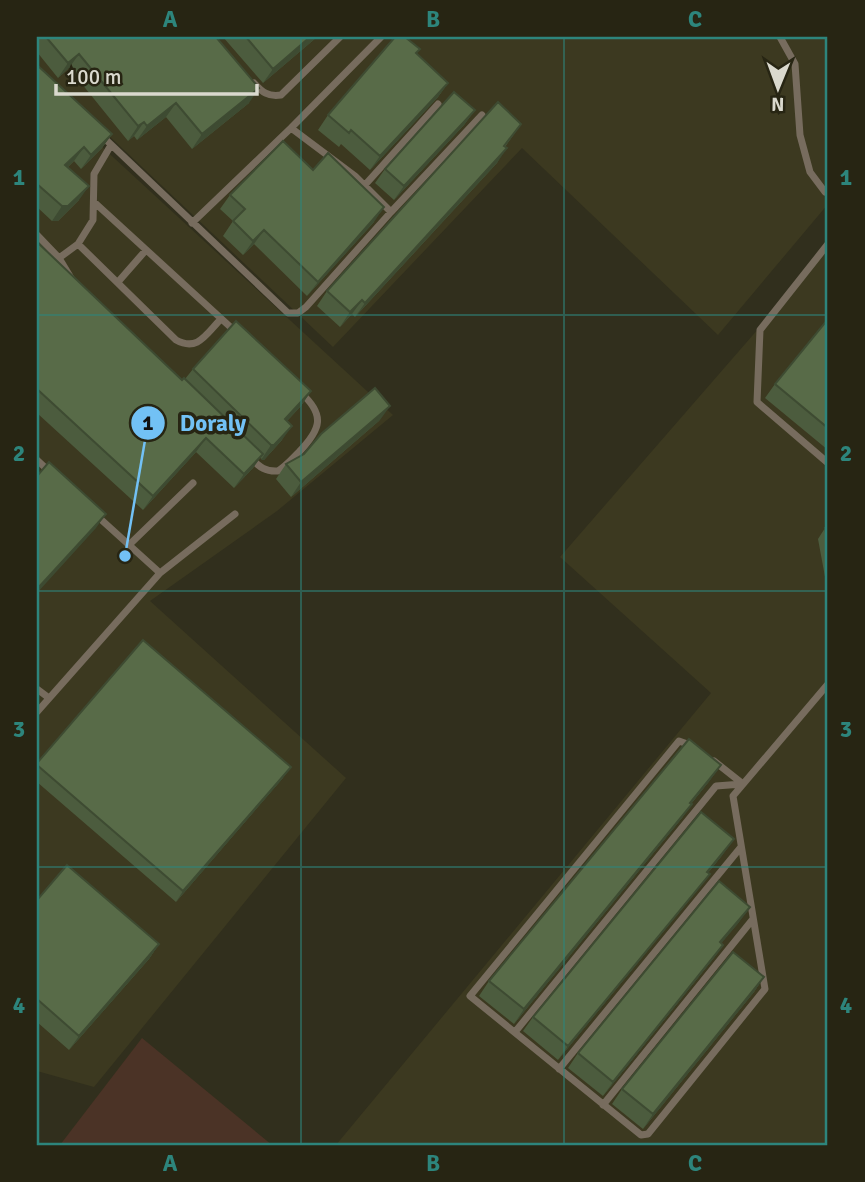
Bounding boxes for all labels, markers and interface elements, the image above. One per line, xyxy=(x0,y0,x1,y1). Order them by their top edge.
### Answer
text: A xyxy=(163,5,178,34)
text: B xyxy=(426,5,440,34)
text: C xyxy=(688,5,702,34)
scale bar xyxy=(56,52,257,96)
north arrow xyxy=(742,52,812,122)
text: 100 m xyxy=(66,64,121,90)
text: N xyxy=(771,92,785,116)
text: 1 xyxy=(13,163,25,192)
text: 1 xyxy=(840,163,852,192)
callout: Doraly xyxy=(131,401,260,445)
text: Doraly xyxy=(180,409,247,438)
text: 1 xyxy=(142,410,154,436)
text: 2 xyxy=(13,439,25,468)
text: 2 xyxy=(840,439,852,468)
text: 3 xyxy=(13,715,25,744)
text: 3 xyxy=(840,715,852,744)
text: 4 xyxy=(13,991,25,1020)
text: 4 xyxy=(840,991,852,1020)
text: A xyxy=(163,1149,178,1178)
text: B xyxy=(426,1149,440,1178)
text: C xyxy=(688,1149,702,1178)

